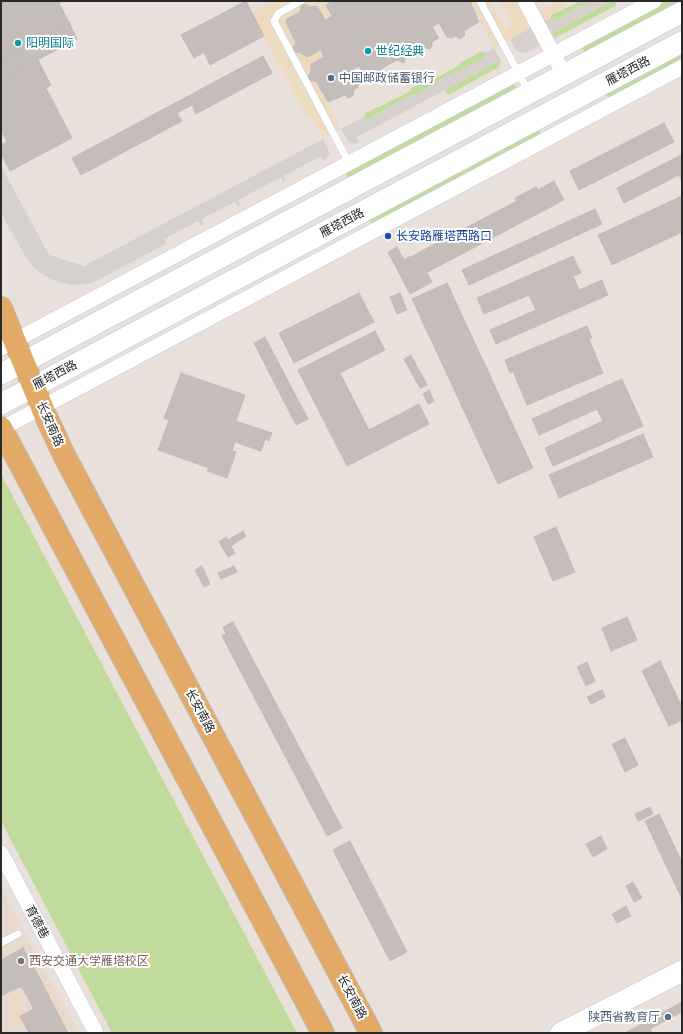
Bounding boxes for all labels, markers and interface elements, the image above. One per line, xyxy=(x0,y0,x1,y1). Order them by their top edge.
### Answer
place label: 阳明国际 xyxy=(26,36,74,50)
marker: 阳明国际 xyxy=(13,38,23,48)
place label: 世纪经典 xyxy=(376,44,424,58)
marker: 世纪经典 xyxy=(363,46,373,56)
street label: 雁塔西路 xyxy=(603,53,653,89)
place label: 中国邮政储蓄银行 xyxy=(339,71,435,85)
marker: 中国邮政储蓄银行 xyxy=(326,73,336,83)
street label: 雁塔西路 xyxy=(317,205,367,241)
place label: 长安路雁塔西路口 xyxy=(396,229,492,243)
marker: 长安路雁塔西路口 xyxy=(383,231,393,241)
street label: 雁塔西路 xyxy=(30,357,80,393)
street label: 长安南路 xyxy=(34,399,66,449)
street label: 长安南路 xyxy=(182,686,218,736)
street label: 育德巷 xyxy=(22,903,52,941)
place label: 西安交通大学雁塔校区 xyxy=(29,954,149,968)
marker: 西安交通大学雁塔校区 xyxy=(16,956,26,966)
street label: 长安南路 xyxy=(334,972,370,1022)
place label: 陕西省教育厅 xyxy=(588,1010,660,1024)
marker: 陕西省教育厅 xyxy=(663,1012,673,1022)

